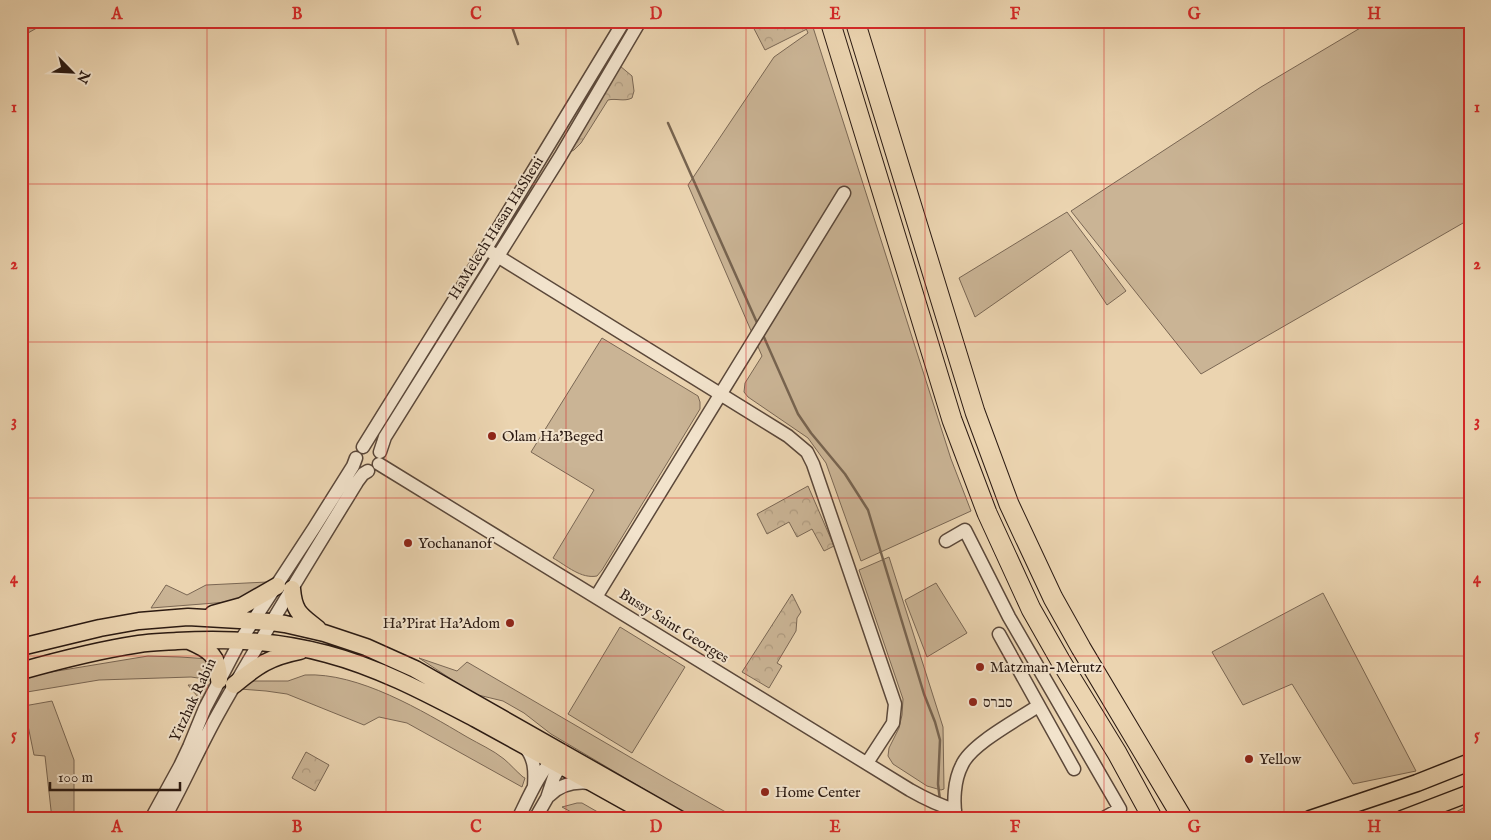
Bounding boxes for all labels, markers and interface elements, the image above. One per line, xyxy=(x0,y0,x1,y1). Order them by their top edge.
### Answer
text: A xyxy=(111,5,124,25)
text: B xyxy=(292,5,303,25)
text: C xyxy=(470,5,482,25)
text: D xyxy=(650,5,663,25)
text: E xyxy=(829,5,841,25)
text: F xyxy=(1010,5,1021,25)
text: G xyxy=(1188,5,1201,25)
text: H xyxy=(1367,5,1381,25)
north arrow xyxy=(48,48,98,98)
text: N xyxy=(72,67,94,86)
text: 1 xyxy=(11,98,17,118)
text: 1 xyxy=(1474,98,1480,118)
street label: HaMelech Hasan HaSheni xyxy=(444,153,548,303)
text: 2 xyxy=(10,255,18,275)
text: 2 xyxy=(1473,255,1481,275)
text: 3 xyxy=(11,412,17,432)
text: 3 xyxy=(1474,412,1480,432)
place label: Olam Ha'Beged xyxy=(502,427,604,446)
marker: Olam Ha'Beged xyxy=(486,430,498,442)
place label: Yochananof xyxy=(418,534,495,553)
marker: Yochananof xyxy=(402,537,414,549)
text: 4 xyxy=(10,569,19,589)
text: 4 xyxy=(1473,569,1482,589)
street label: Bussy Saint Georges xyxy=(615,585,733,667)
place label: Ha'Pirat Ha'Adom xyxy=(383,614,500,633)
marker: Ha'Pirat Ha'Adom xyxy=(504,617,516,629)
street label: Yitzhak Rabin xyxy=(165,655,221,745)
place label: Matzman-Merutz xyxy=(990,658,1102,677)
marker: Matzman-Merutz xyxy=(974,661,986,673)
place label: סברס xyxy=(983,693,1013,712)
marker: סברס xyxy=(967,696,979,708)
text: 5 xyxy=(11,726,17,746)
text: 5 xyxy=(1474,726,1480,746)
place label: Yellow xyxy=(1259,750,1302,769)
marker: Yellow xyxy=(1243,753,1255,765)
scale bar xyxy=(50,760,180,792)
text: 100 m xyxy=(58,768,94,787)
place label: Home Center xyxy=(775,783,861,802)
marker: Home Center xyxy=(759,786,771,798)
text: A xyxy=(111,818,124,838)
text: B xyxy=(292,818,303,838)
text: C xyxy=(470,818,482,838)
text: D xyxy=(650,818,663,838)
text: E xyxy=(829,818,841,838)
text: F xyxy=(1010,818,1021,838)
text: G xyxy=(1188,818,1201,838)
text: H xyxy=(1367,818,1381,838)

